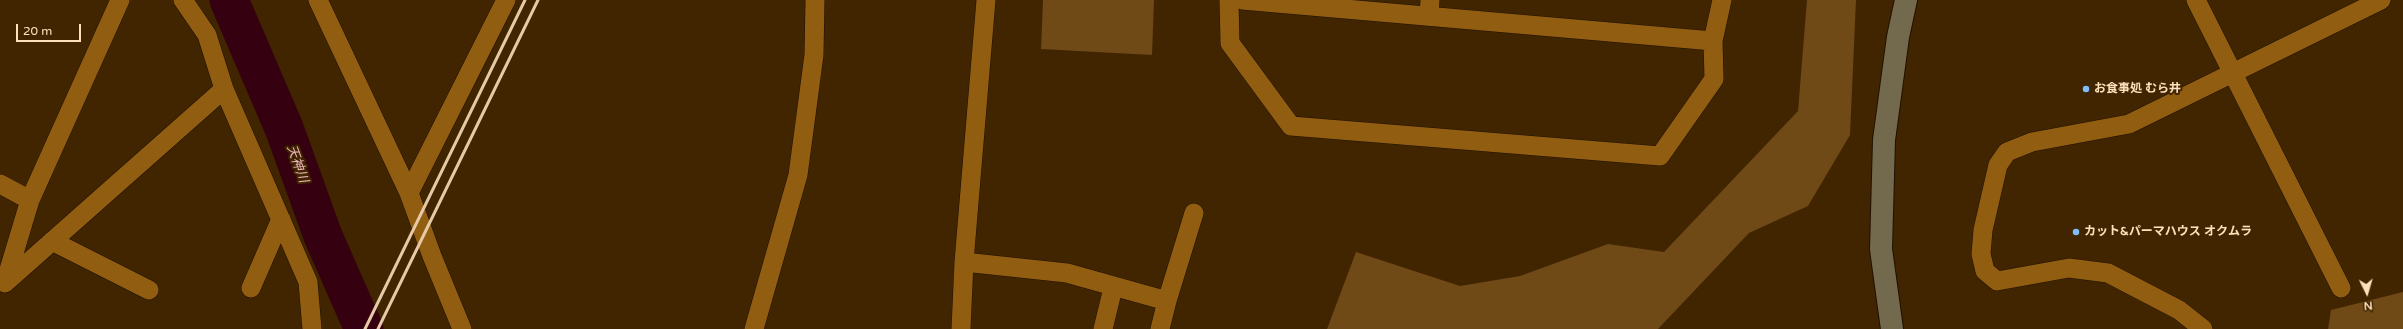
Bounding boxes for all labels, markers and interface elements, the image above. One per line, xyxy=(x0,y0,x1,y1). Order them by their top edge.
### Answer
scale bar xyxy=(18,16,83,42)
text: 20 m xyxy=(23,24,52,38)
place label: お食事処 むら井 xyxy=(2094,82,2181,96)
marker: お食事処 むら井 xyxy=(2081,84,2091,94)
water label: 天神川 xyxy=(283,143,311,185)
place label: カット&パーマハウス オクムラ xyxy=(2084,225,2252,239)
marker: カット&パーマハウス オクムラ xyxy=(2071,227,2081,237)
north arrow xyxy=(2347,273,2387,313)
text: N xyxy=(2363,299,2373,312)

